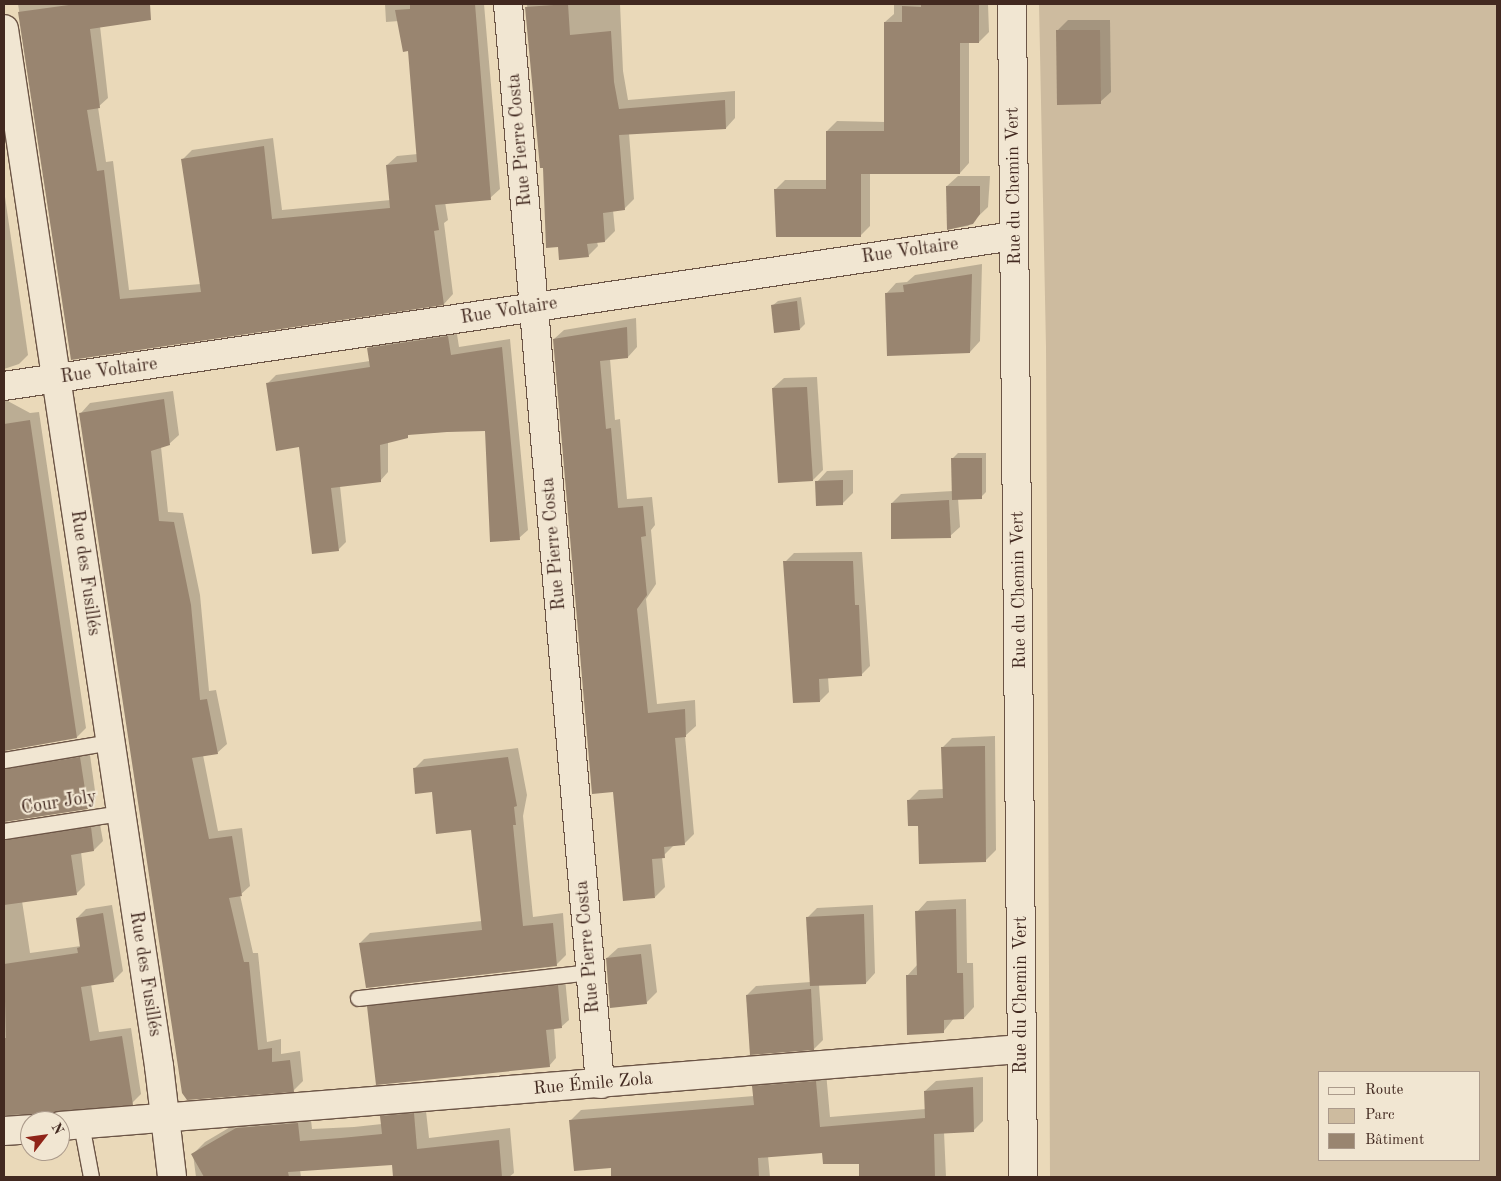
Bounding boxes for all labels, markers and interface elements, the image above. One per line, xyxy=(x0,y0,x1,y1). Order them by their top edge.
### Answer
street label: Rue Pierre Costa xyxy=(503,73,537,207)
street label: Rue du Chemin Vert xyxy=(1002,107,1026,265)
street label: Rue Voltaire xyxy=(860,234,960,268)
street label: Rue Voltaire xyxy=(459,293,559,329)
street label: Rue Voltaire xyxy=(59,354,159,388)
street label: Rue Pierre Costa xyxy=(537,477,571,611)
street label: Rue des Fusillés xyxy=(65,509,105,637)
street label: Rue du Chemin Vert xyxy=(1007,511,1031,669)
street label: Cour Joly xyxy=(20,786,98,820)
street label: Rue Pierre Costa xyxy=(571,880,605,1014)
street label: Rue des Fusillés xyxy=(124,910,166,1038)
street label: Rue du Chemin Vert xyxy=(1010,916,1032,1074)
street label: Rue Émile Zola xyxy=(532,1068,654,1100)
legend xyxy=(1318,1071,1481,1161)
text: Route xyxy=(1365,1083,1403,1098)
text: Parc xyxy=(1365,1108,1395,1123)
north arrow xyxy=(20,1111,70,1161)
text: N xyxy=(48,1121,66,1137)
text: Bâtiment xyxy=(1365,1133,1424,1148)

